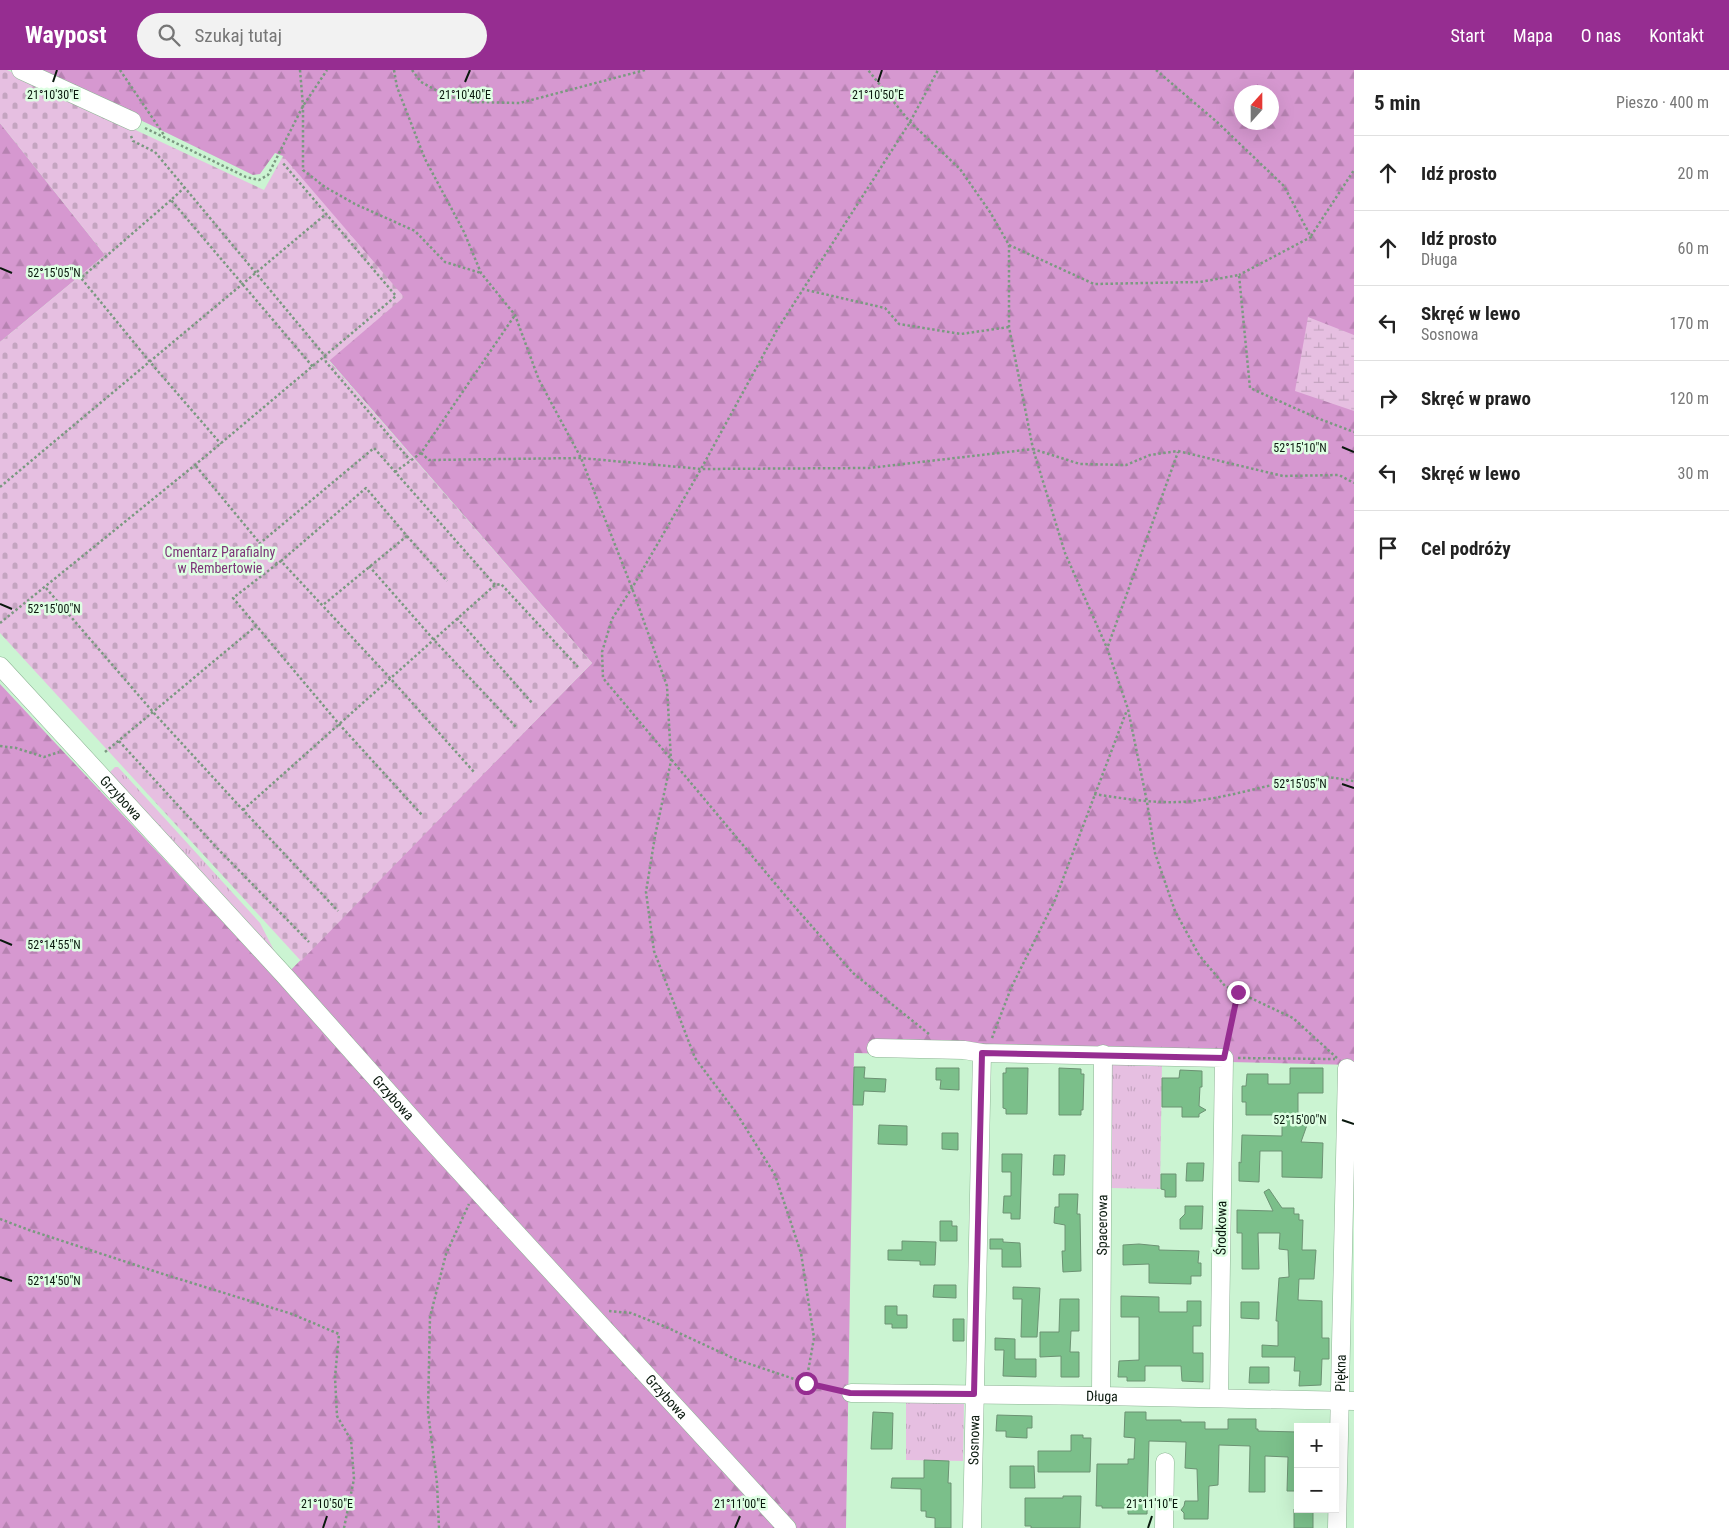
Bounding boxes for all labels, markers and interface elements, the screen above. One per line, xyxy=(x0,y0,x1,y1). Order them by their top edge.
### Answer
search box xyxy=(137,13,487,58)
text: Waypost xyxy=(25,21,107,49)
icon: search xyxy=(155,21,183,49)
text: Szukaj tutaj xyxy=(195,24,282,47)
text: Start xyxy=(1451,25,1485,46)
text: Mapa xyxy=(1513,25,1553,46)
text: O nas xyxy=(1581,25,1621,46)
text: Kontakt xyxy=(1649,25,1704,46)
north arrow xyxy=(1234,85,1279,130)
text: 21°10'30"E xyxy=(27,88,79,102)
text: 21°10'40"E xyxy=(439,88,491,102)
text: 21°10'50"E xyxy=(852,88,904,102)
text: 5 min xyxy=(1374,91,1421,115)
text: Pieszo · 400 m xyxy=(1616,93,1709,112)
icon: ahead xyxy=(1374,159,1402,187)
text: Idź prosto xyxy=(1421,162,1497,185)
text: 20 m xyxy=(1677,164,1709,183)
text: Idź prosto xyxy=(1421,227,1497,250)
icon: ahead xyxy=(1374,234,1402,262)
text: 60 m xyxy=(1677,239,1709,258)
text: Długa xyxy=(1421,250,1457,269)
text: 52°15'05"N xyxy=(27,266,81,280)
text: Skręć w lewo xyxy=(1421,302,1520,325)
icon: left xyxy=(1374,309,1402,337)
text: 170 m xyxy=(1670,314,1709,333)
text: Sosnowa xyxy=(1421,325,1478,344)
icon: right xyxy=(1374,384,1402,412)
text: Skręć w prawo xyxy=(1421,387,1531,410)
text: 120 m xyxy=(1670,389,1709,408)
text: 52°15'10"N xyxy=(1273,441,1327,455)
icon: left xyxy=(1374,459,1402,487)
text: Skręć w lewo xyxy=(1421,462,1520,485)
text: 30 m xyxy=(1677,464,1709,483)
icon: arrive xyxy=(1374,534,1402,562)
text: Cel podróży xyxy=(1421,537,1511,560)
park label: Cmentarz Parafialny w Rembertowie xyxy=(165,544,276,576)
text: 52°15'00"N xyxy=(27,602,81,616)
street label: Grzybowa xyxy=(97,772,145,823)
text: 52°15'05"N xyxy=(1273,777,1327,791)
text: 52°14'55"N xyxy=(27,938,81,952)
route end xyxy=(1227,981,1250,1004)
street label: Grzybowa xyxy=(369,1072,417,1123)
text: 52°15'00"N xyxy=(1273,1113,1327,1127)
street label: Spacerowa xyxy=(1094,1194,1110,1256)
street label: Środkowa xyxy=(1212,1201,1229,1255)
text: 52°14'50"N xyxy=(27,1274,81,1288)
street label: Piękna xyxy=(1332,1354,1349,1392)
street label: Grzybowa xyxy=(642,1371,691,1422)
route start xyxy=(795,1372,818,1395)
street label: Długa xyxy=(1086,1388,1118,1404)
street label: Sosnowa xyxy=(965,1415,982,1465)
map controls xyxy=(1294,1423,1339,1513)
button: + xyxy=(1294,1423,1339,1468)
button: − xyxy=(1294,1468,1339,1513)
text: 21°10'50"E xyxy=(301,1497,353,1511)
text: 21°11'00"E xyxy=(714,1497,766,1511)
text: 21°11'10"E xyxy=(1126,1497,1178,1511)

